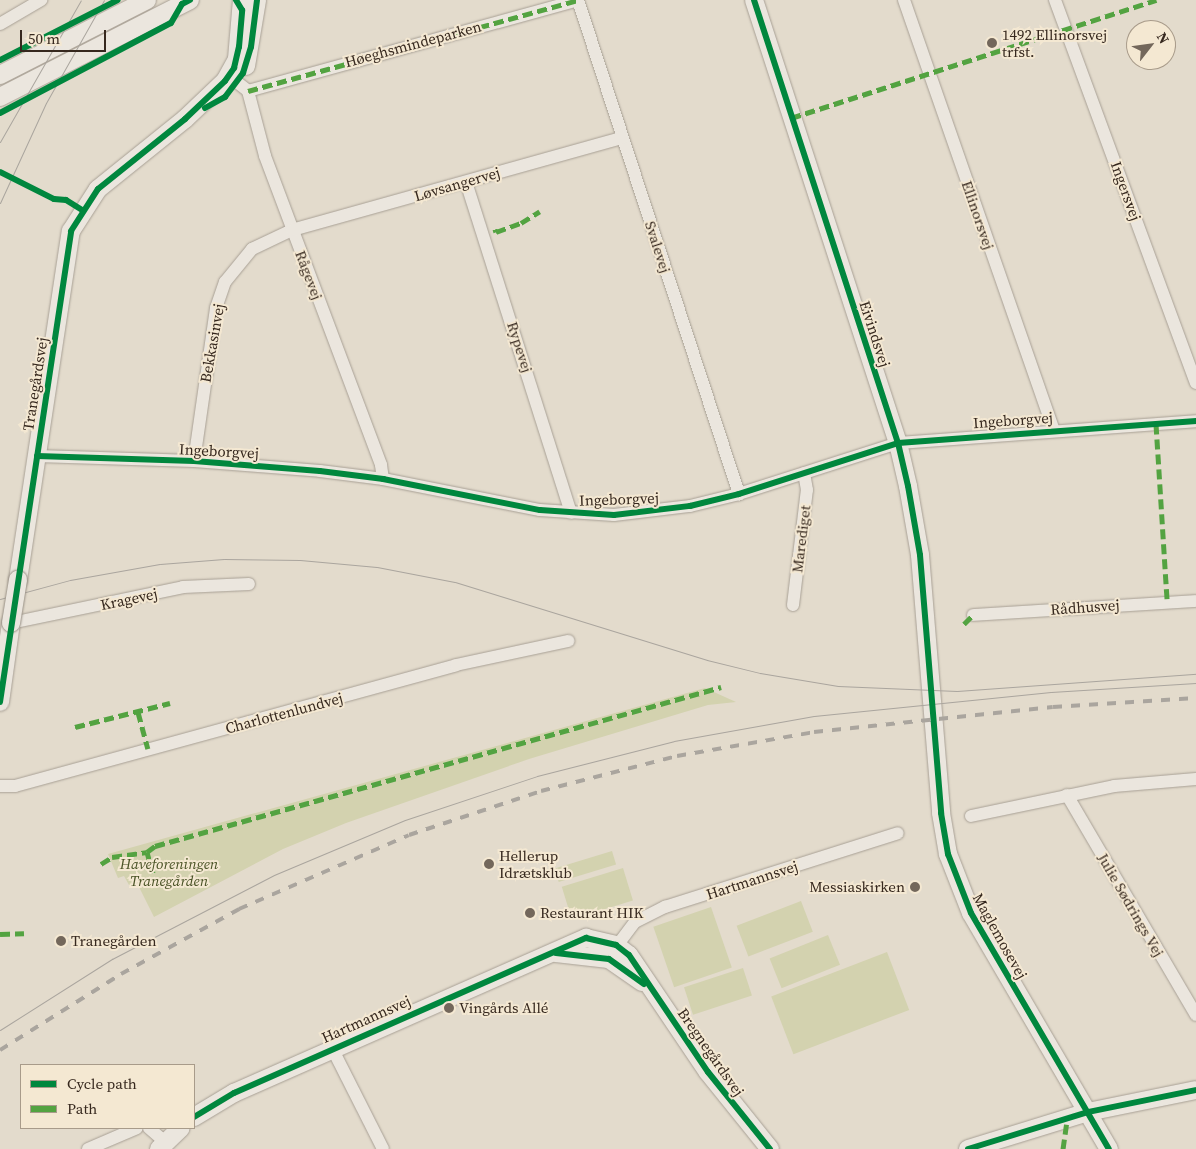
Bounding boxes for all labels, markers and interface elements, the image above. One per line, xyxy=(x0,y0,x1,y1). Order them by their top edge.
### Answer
street label: Høeghsmindeparken xyxy=(343,17,483,71)
scale bar xyxy=(22,20,109,52)
north arrow xyxy=(1126,20,1176,70)
place label: 1492 Ellinorsvej trfst. xyxy=(1002,25,1107,60)
text: 50 m xyxy=(28,28,60,49)
text: N xyxy=(1152,29,1174,47)
marker: 1492 Ellinorsvej trfst. xyxy=(986,37,998,49)
street label: Ingersvej xyxy=(1107,159,1145,223)
street label: Løvsangervej xyxy=(412,163,502,205)
street label: Ellinorsvej xyxy=(958,178,998,252)
street label: Svalevej xyxy=(641,219,675,275)
street label: Rågevej xyxy=(291,248,327,302)
street label: Eivindsvej xyxy=(856,299,894,369)
street label: Bekkasinvej xyxy=(196,302,228,384)
street label: Rypevej xyxy=(503,319,537,375)
street label: Tranegårdsvej xyxy=(19,336,51,432)
street label: Ingeborgvej xyxy=(973,408,1053,432)
street label: Ingeborgvej xyxy=(179,440,259,462)
street label: Ingeborgvej xyxy=(579,489,659,509)
street label: Marediget xyxy=(788,504,814,574)
street label: Kragevej xyxy=(99,584,159,614)
street label: Rådhusvej xyxy=(1050,596,1120,618)
street label: Charlottenlundvej xyxy=(223,689,345,737)
place label: Hellerup Idrætsklub xyxy=(499,846,572,881)
street label: Julie Sødrings Vej xyxy=(1094,850,1168,960)
park label: Haveforeningen Tranegården xyxy=(120,854,218,889)
street label: Hartmannsvej xyxy=(704,857,800,903)
marker: Hellerup Idrætsklub xyxy=(483,858,495,870)
place label: Messiaskirken xyxy=(809,878,905,896)
marker: Messiaskirken xyxy=(909,881,921,893)
street label: Maglemosevej xyxy=(969,890,1031,982)
place label: Restaurant HIK xyxy=(540,904,644,922)
marker: Restaurant HIK xyxy=(524,907,536,919)
place label: Tranegården xyxy=(71,932,157,950)
marker: Tranegården xyxy=(55,935,67,947)
street label: Hartmannsvej xyxy=(319,991,413,1047)
place label: Vingårds Allé xyxy=(459,999,549,1017)
marker: Vingårds Allé xyxy=(443,1002,455,1014)
street label: Bregnegårdsvej xyxy=(674,1005,748,1099)
legend xyxy=(20,1064,195,1129)
text: Cycle path xyxy=(67,1073,137,1094)
text: Path xyxy=(67,1098,97,1119)

